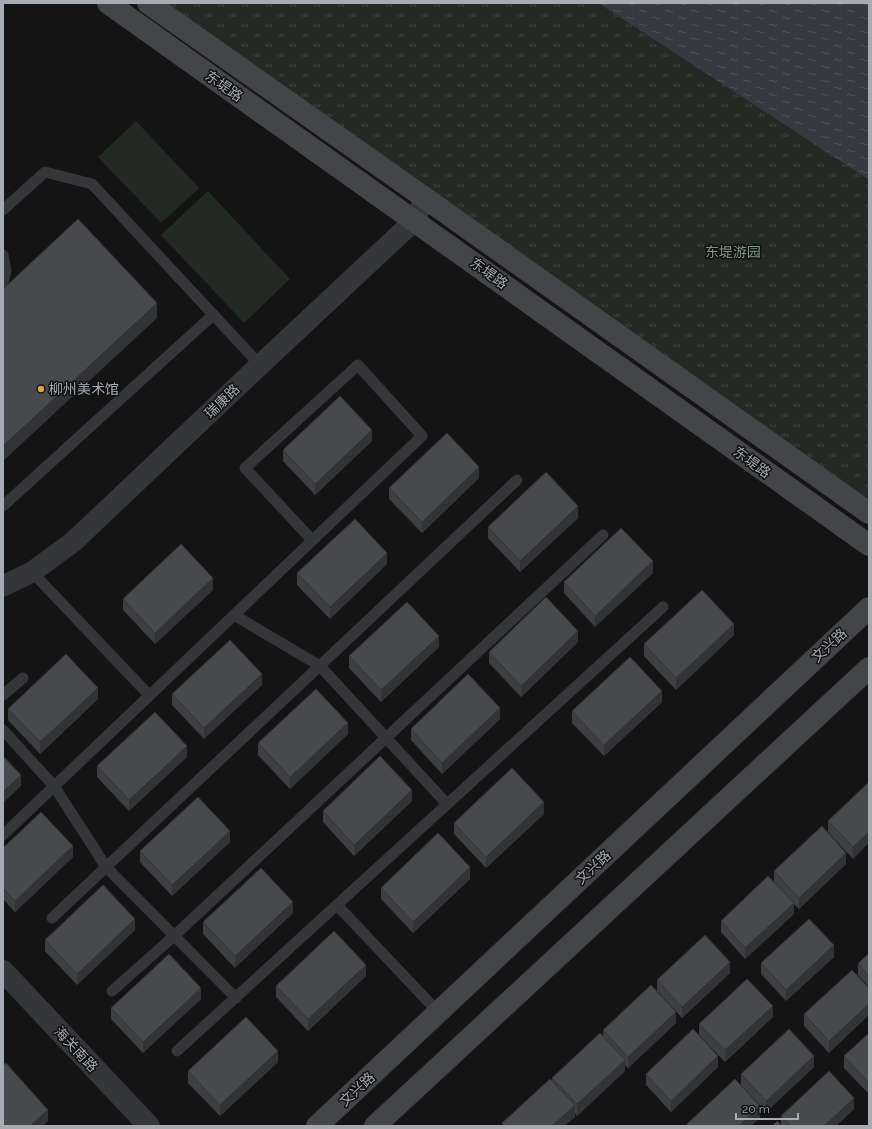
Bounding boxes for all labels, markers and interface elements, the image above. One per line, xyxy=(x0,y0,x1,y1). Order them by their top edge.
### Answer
street label: 东堤路 xyxy=(202,67,246,105)
park label: 东堤游园 xyxy=(705,244,761,260)
street label: 东堤路 xyxy=(467,254,511,292)
place label: 柳州美术馆 xyxy=(49,381,119,397)
street label: 瑞康路 xyxy=(201,381,243,421)
marker: 柳州美术馆 xyxy=(36,384,46,394)
street label: 东堤路 xyxy=(730,443,774,481)
street label: 文兴路 xyxy=(808,625,850,665)
street label: 文兴路 xyxy=(572,847,614,887)
street label: 海关南路 xyxy=(51,1023,101,1075)
street label: 文兴路 xyxy=(336,1069,378,1109)
scale bar xyxy=(736,1095,798,1121)
text: 20 m xyxy=(742,1102,770,1116)

